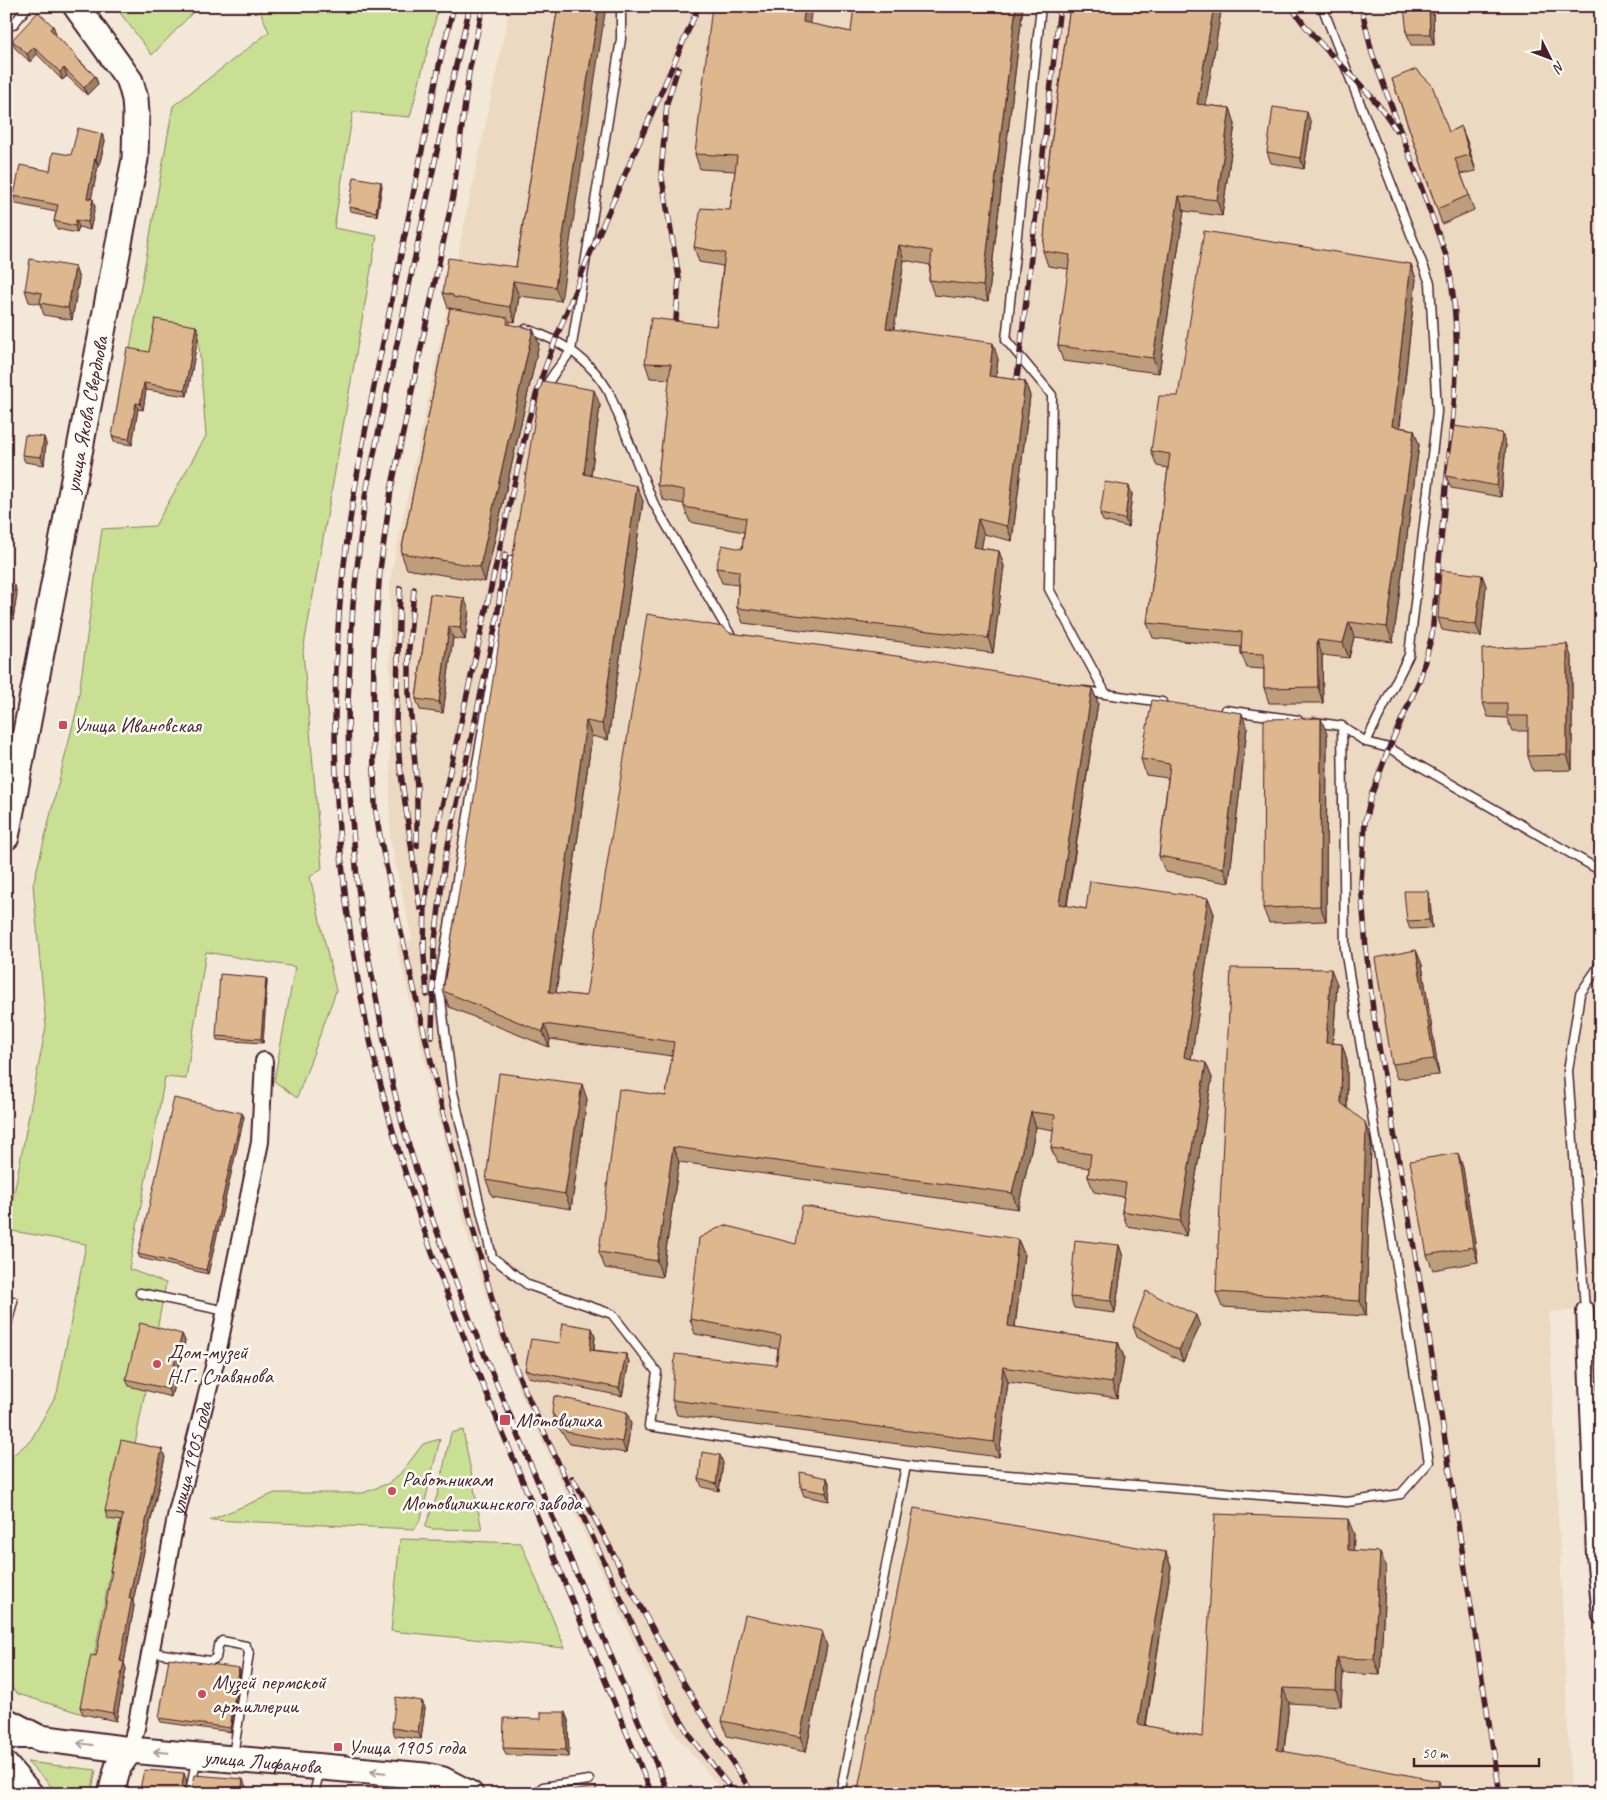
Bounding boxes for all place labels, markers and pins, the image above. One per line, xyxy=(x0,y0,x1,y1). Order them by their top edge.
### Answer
place label: Улица Ивановская xyxy=(73,712,203,738)
marker: Улица Ивановская xyxy=(57,719,69,731)
place label: Дом-музей Н.Г. Славянова xyxy=(167,1339,275,1389)
marker: Дом-музей Н.Г. Славянова xyxy=(151,1358,163,1370)
place label: Мотовилиха xyxy=(516,1407,603,1433)
marker: Мотовилиха xyxy=(498,1413,512,1427)
place label: Работникам Мотовилихинского завода xyxy=(402,1466,583,1516)
marker: Работникам Мотовилихинского завода xyxy=(386,1485,398,1497)
place label: Музей пермской артиллерии xyxy=(212,1669,327,1719)
marker: Музей пермской артиллерии xyxy=(196,1688,208,1700)
place label: Улица 1905 года xyxy=(348,1734,467,1760)
marker: Улица 1905 года xyxy=(332,1741,344,1753)

